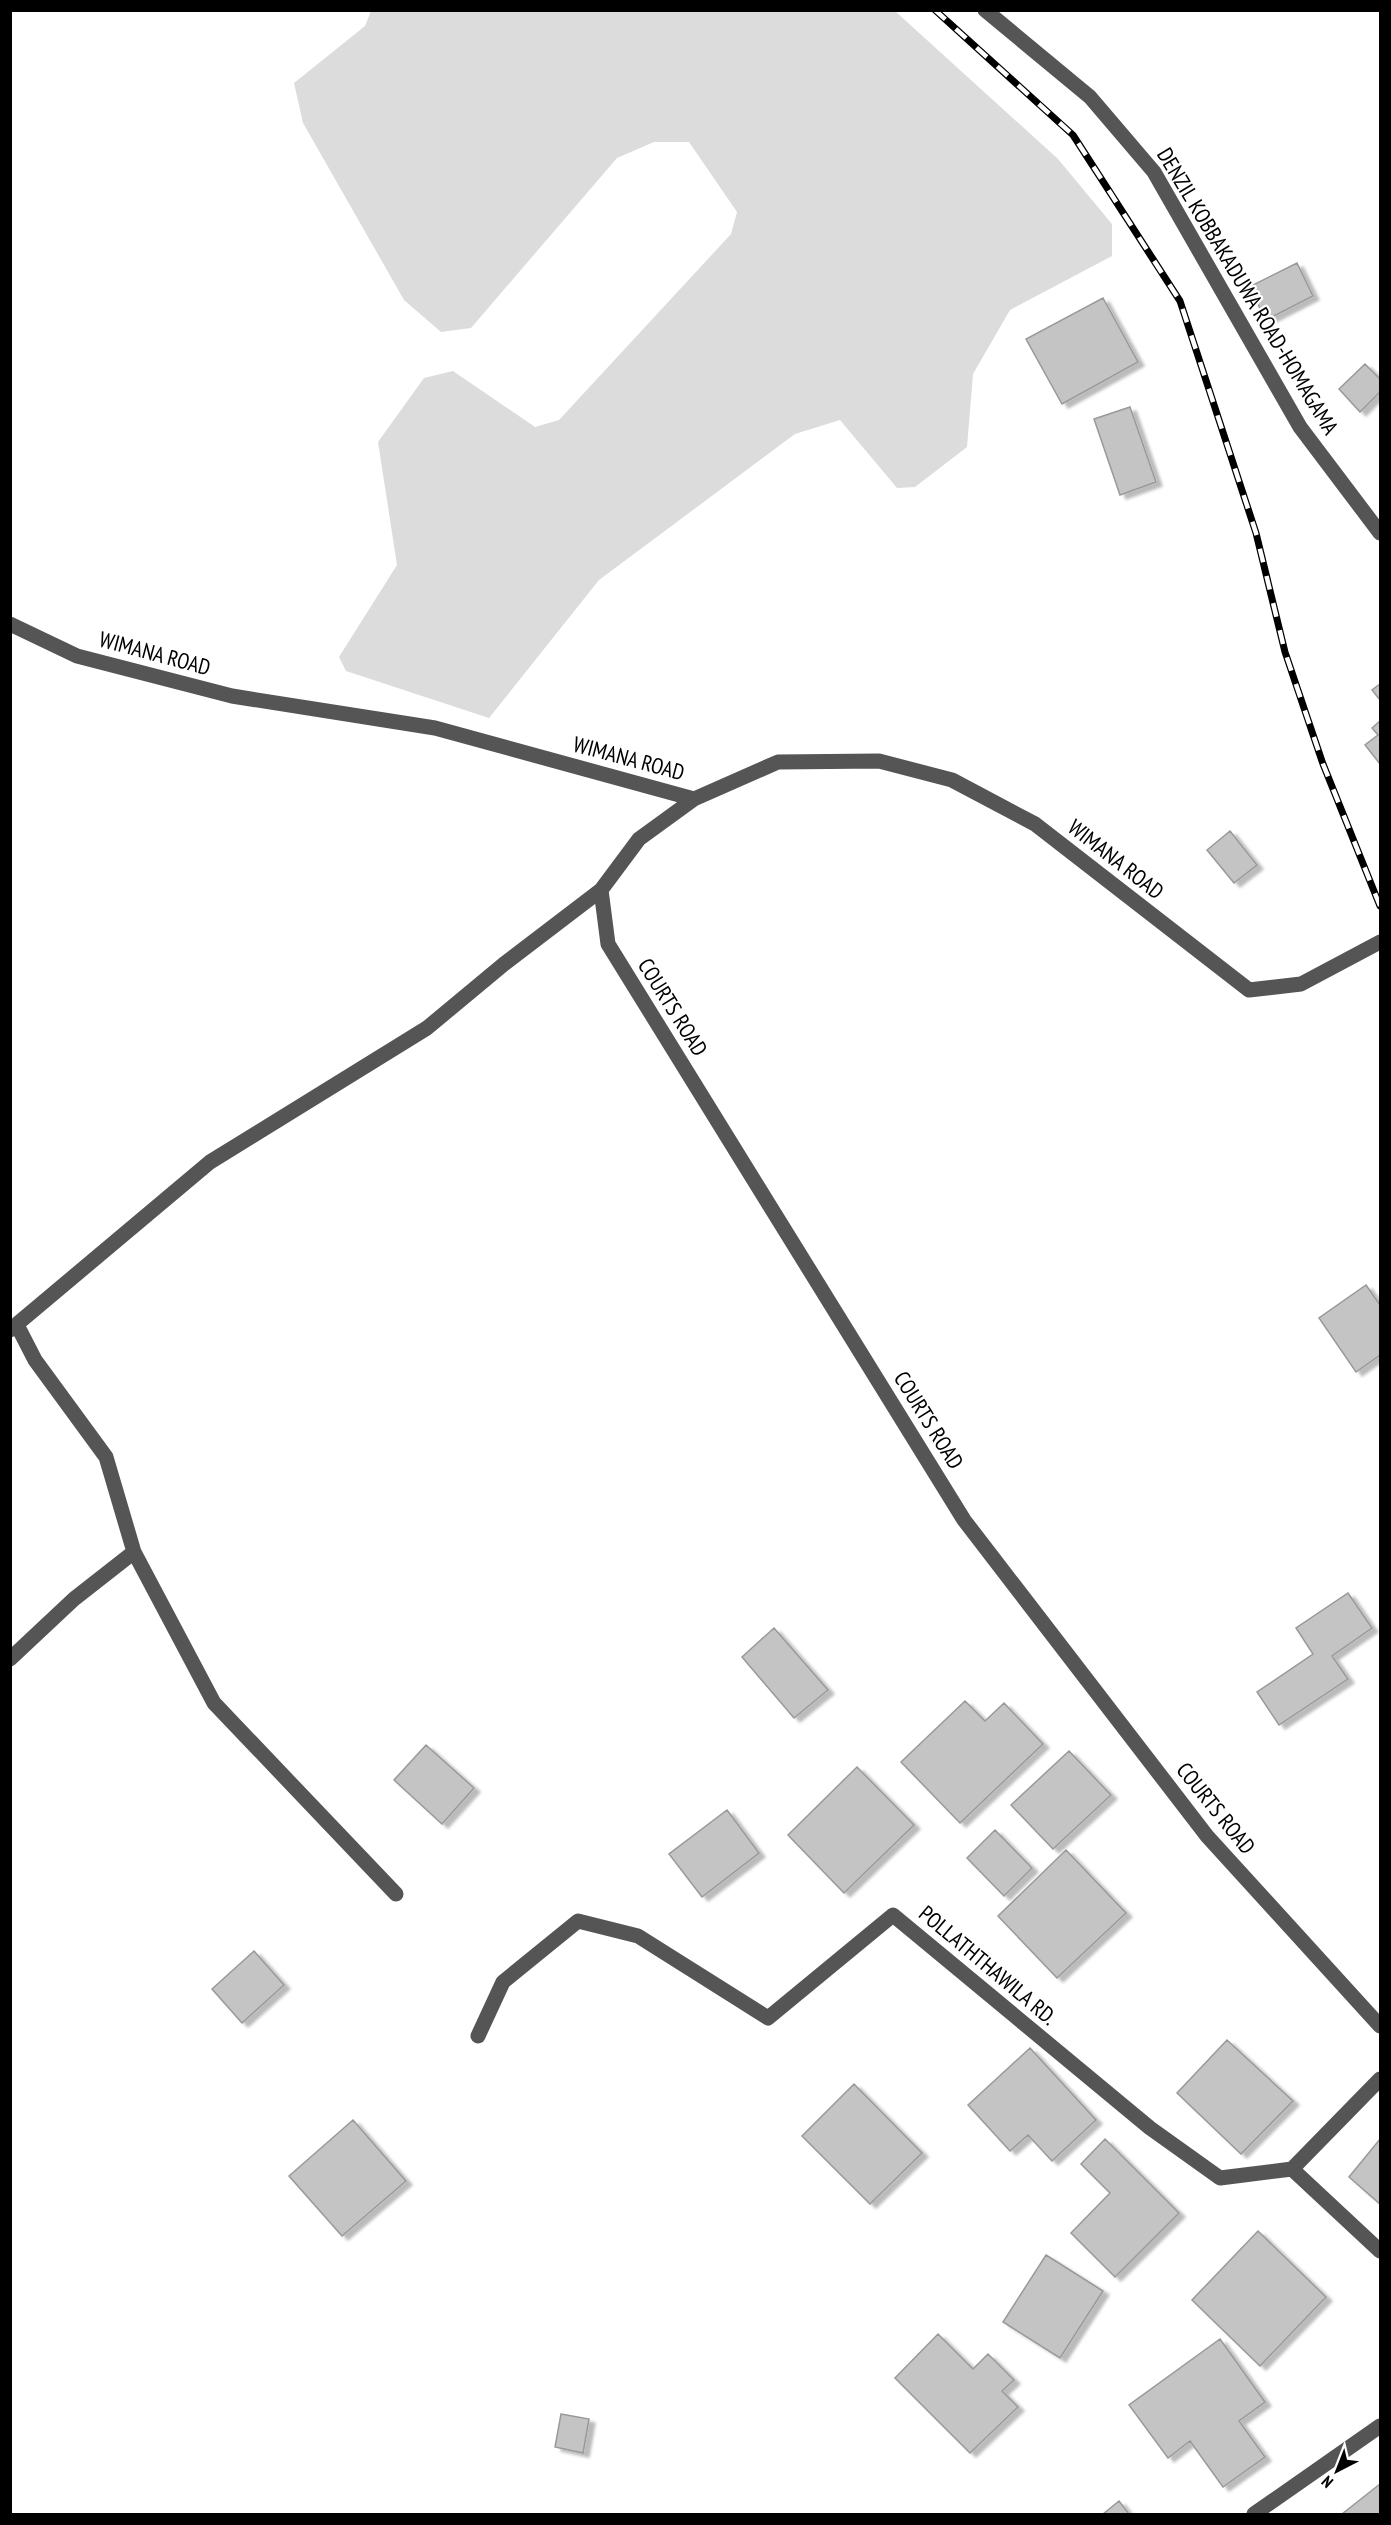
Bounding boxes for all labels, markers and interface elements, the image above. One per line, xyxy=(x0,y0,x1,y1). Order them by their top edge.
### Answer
street label: DENZIL KOBBAKADUWA ROAD-HOMAGAMA xyxy=(1151,142,1345,440)
street label: WIMANA ROAD xyxy=(96,625,214,681)
street label: WIMANA ROAD xyxy=(570,730,688,786)
street label: WIMANA ROAD xyxy=(1062,813,1170,905)
street label: COURTS ROAD xyxy=(632,953,714,1061)
street label: COURTS ROAD xyxy=(888,1366,970,1474)
street label: COURTS ROAD xyxy=(1170,1756,1262,1860)
street label: POLLATHTHAWILA RD. xyxy=(913,1899,1063,2031)
north arrow xyxy=(1307,2441,1367,2501)
text: N xyxy=(1317,2472,1337,2492)

